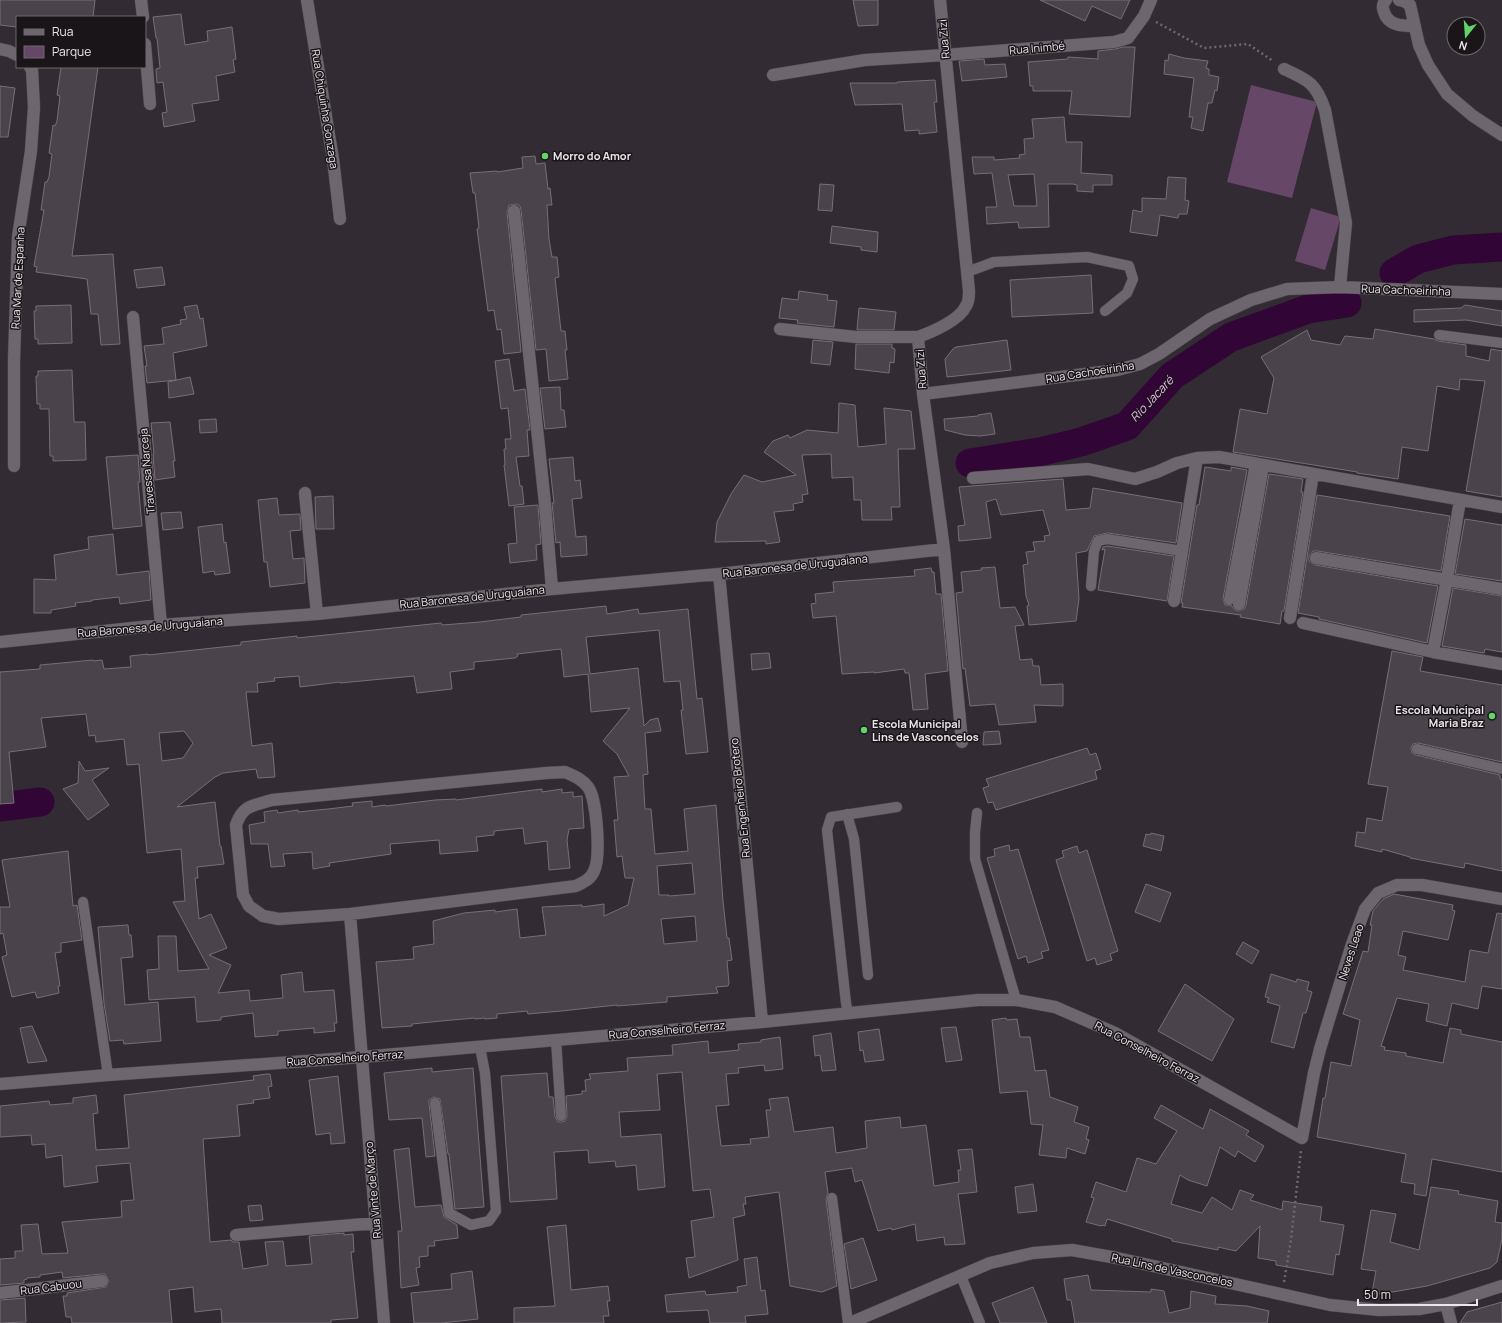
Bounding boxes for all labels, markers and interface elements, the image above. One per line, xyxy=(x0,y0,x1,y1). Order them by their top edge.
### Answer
legend xyxy=(16,16,146,68)
north arrow xyxy=(1446,16,1486,56)
street label: Rua Zizi xyxy=(934,19,953,59)
text: Rua xyxy=(52,23,73,40)
street label: Rua Inimbé xyxy=(1009,38,1066,57)
text: N xyxy=(1457,38,1469,54)
text: Parque xyxy=(52,43,91,60)
street label: Rua Chiquinha Gonzaga xyxy=(309,48,342,170)
place label: Morro do Amor xyxy=(553,148,632,163)
marker: Morro do Amor xyxy=(540,151,550,161)
street label: Rua Mar de Espanha xyxy=(7,227,28,329)
street label: Rua Cachoeirinha xyxy=(1361,280,1451,299)
street label: Rua Zizi xyxy=(912,349,929,389)
street label: Rua Cachoeirinha xyxy=(1044,357,1135,386)
water label: Rio Jacaré xyxy=(1126,371,1178,425)
street label: Travessa Narceja xyxy=(135,428,158,515)
street label: Rua Baronesa de Uruguaiana xyxy=(722,550,868,581)
street label: Rua Baronesa de Uruguaiana xyxy=(399,581,545,612)
street label: Rua Baronesa de Uruguaiana xyxy=(77,613,223,640)
place label: Escola Municipal Maria Braz xyxy=(1395,702,1484,730)
marker: Escola Municipal Maria Braz xyxy=(1487,711,1497,721)
place label: Escola Municipal Lins de Vasconcelos xyxy=(872,716,979,744)
marker: Escola Municipal Lins de Vasconcelos xyxy=(859,725,869,735)
street label: Rua Engenheiro Brotero xyxy=(726,737,753,859)
street label: Neves Leao xyxy=(1334,921,1367,982)
street label: Rua Conselheiro Ferraz xyxy=(608,1017,726,1042)
street label: Rua Conselheiro Ferraz xyxy=(1092,1017,1203,1086)
street label: Rua Conselheiro Ferraz xyxy=(286,1046,404,1069)
street label: Rua Vinte de Março xyxy=(361,1141,384,1239)
street label: Rua Lins de Vasconcelos xyxy=(1110,1249,1234,1290)
street label: Rua Cabuou xyxy=(19,1275,83,1298)
scale bar xyxy=(1358,1281,1477,1307)
text: 50 m xyxy=(1364,1286,1391,1303)

